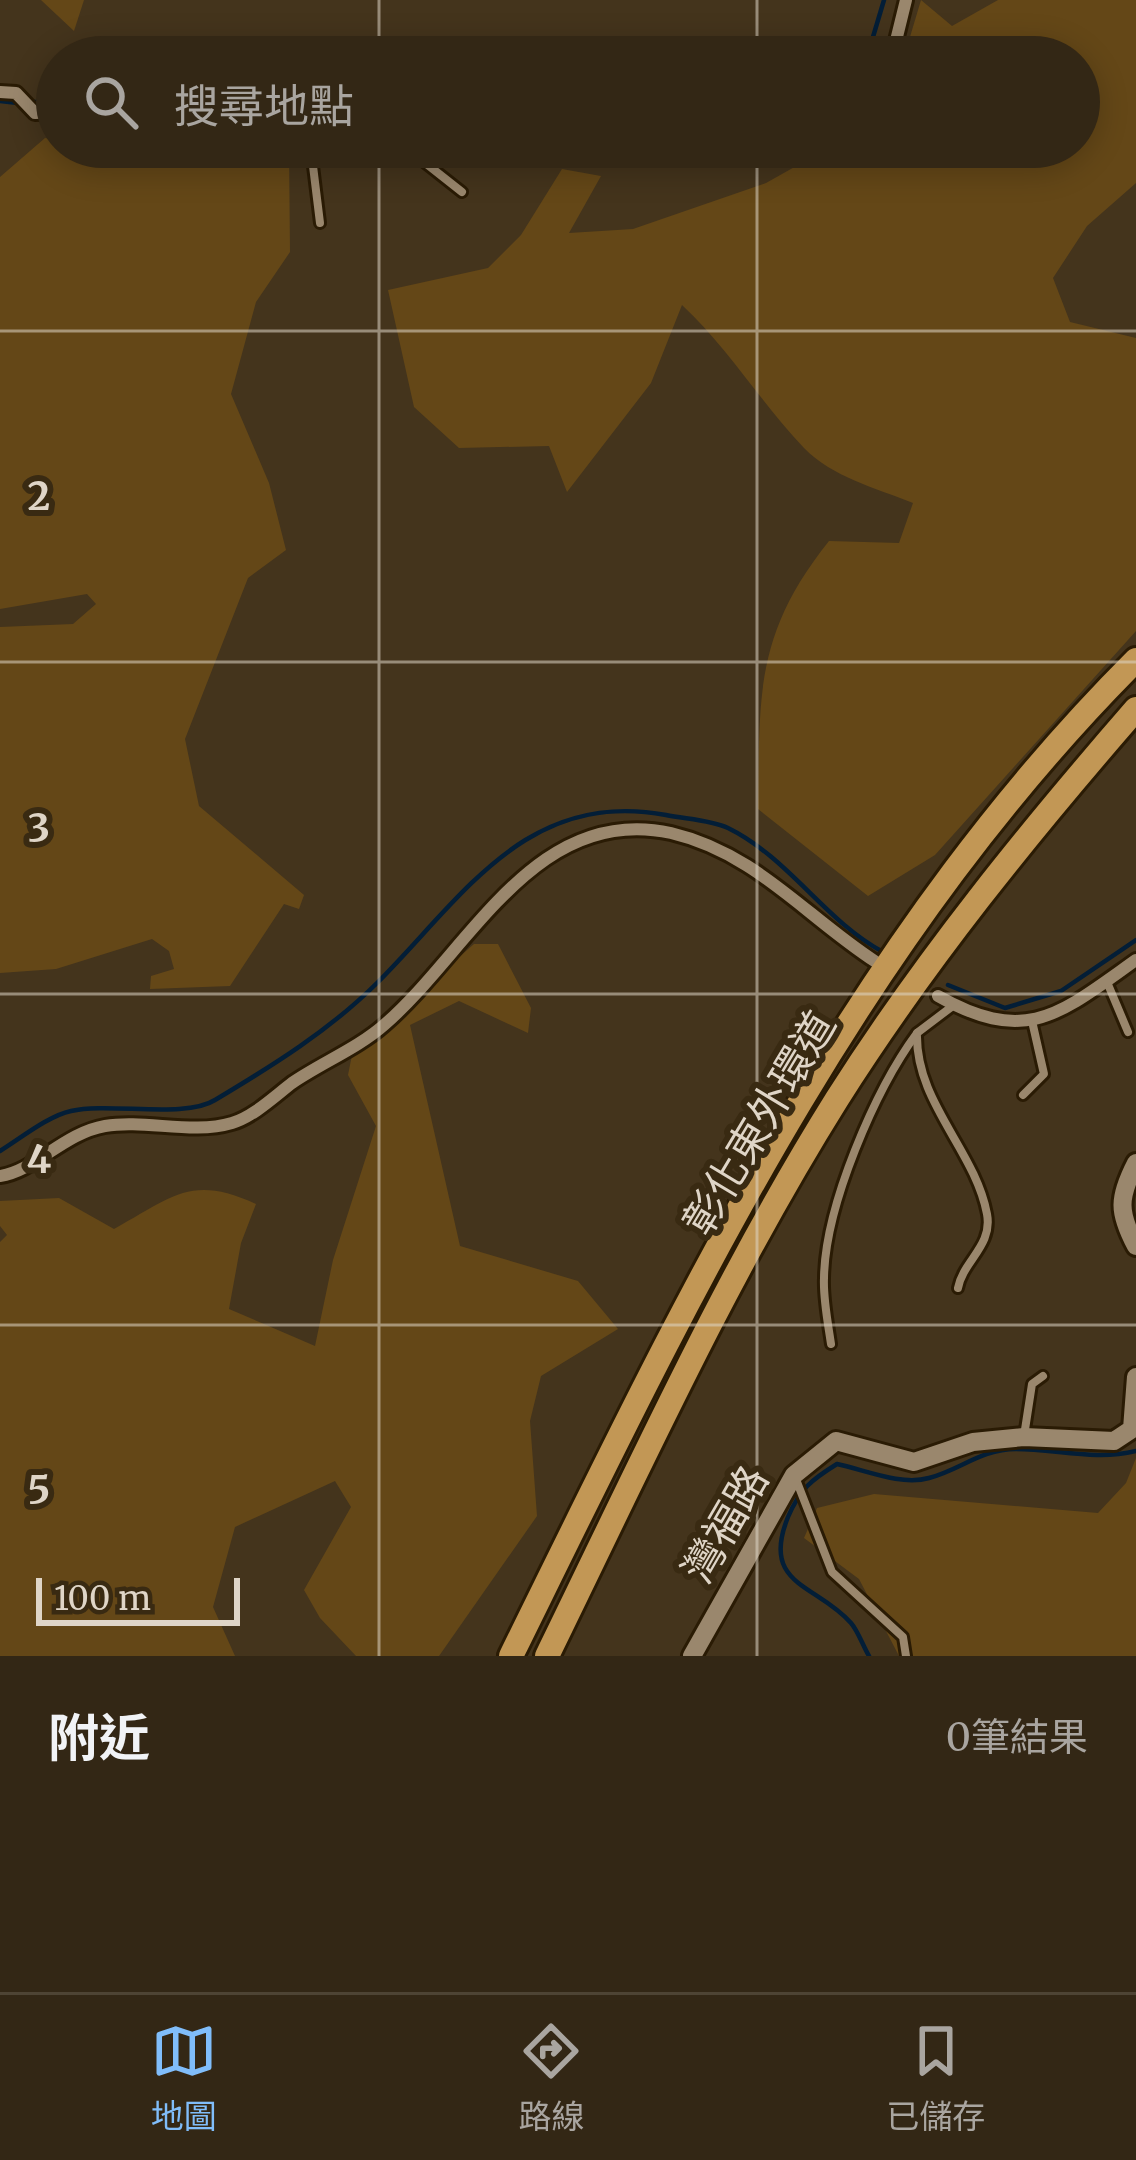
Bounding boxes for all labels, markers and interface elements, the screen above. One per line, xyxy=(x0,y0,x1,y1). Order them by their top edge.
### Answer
search box xyxy=(36,36,1100,168)
icon: search xyxy=(78,69,144,135)
text: 搜尋地點 xyxy=(174,78,354,134)
text: 2 xyxy=(28,472,50,521)
text: 3 xyxy=(28,804,50,853)
street label: 彰化東外環道 xyxy=(672,1002,846,1244)
text: 4 xyxy=(27,1135,52,1184)
street label: 灣福路 xyxy=(671,1456,779,1592)
text: 5 xyxy=(28,1466,50,1515)
scale bar xyxy=(36,1572,240,1625)
text: 100 m xyxy=(54,1578,151,1619)
text: 附近 xyxy=(48,1706,150,1770)
text: 0筆結果 xyxy=(946,1713,1088,1762)
tab: 地圖 xyxy=(151,2018,217,2138)
tab: 路線 xyxy=(518,2018,584,2138)
tab: 已儲存 xyxy=(886,2018,985,2138)

